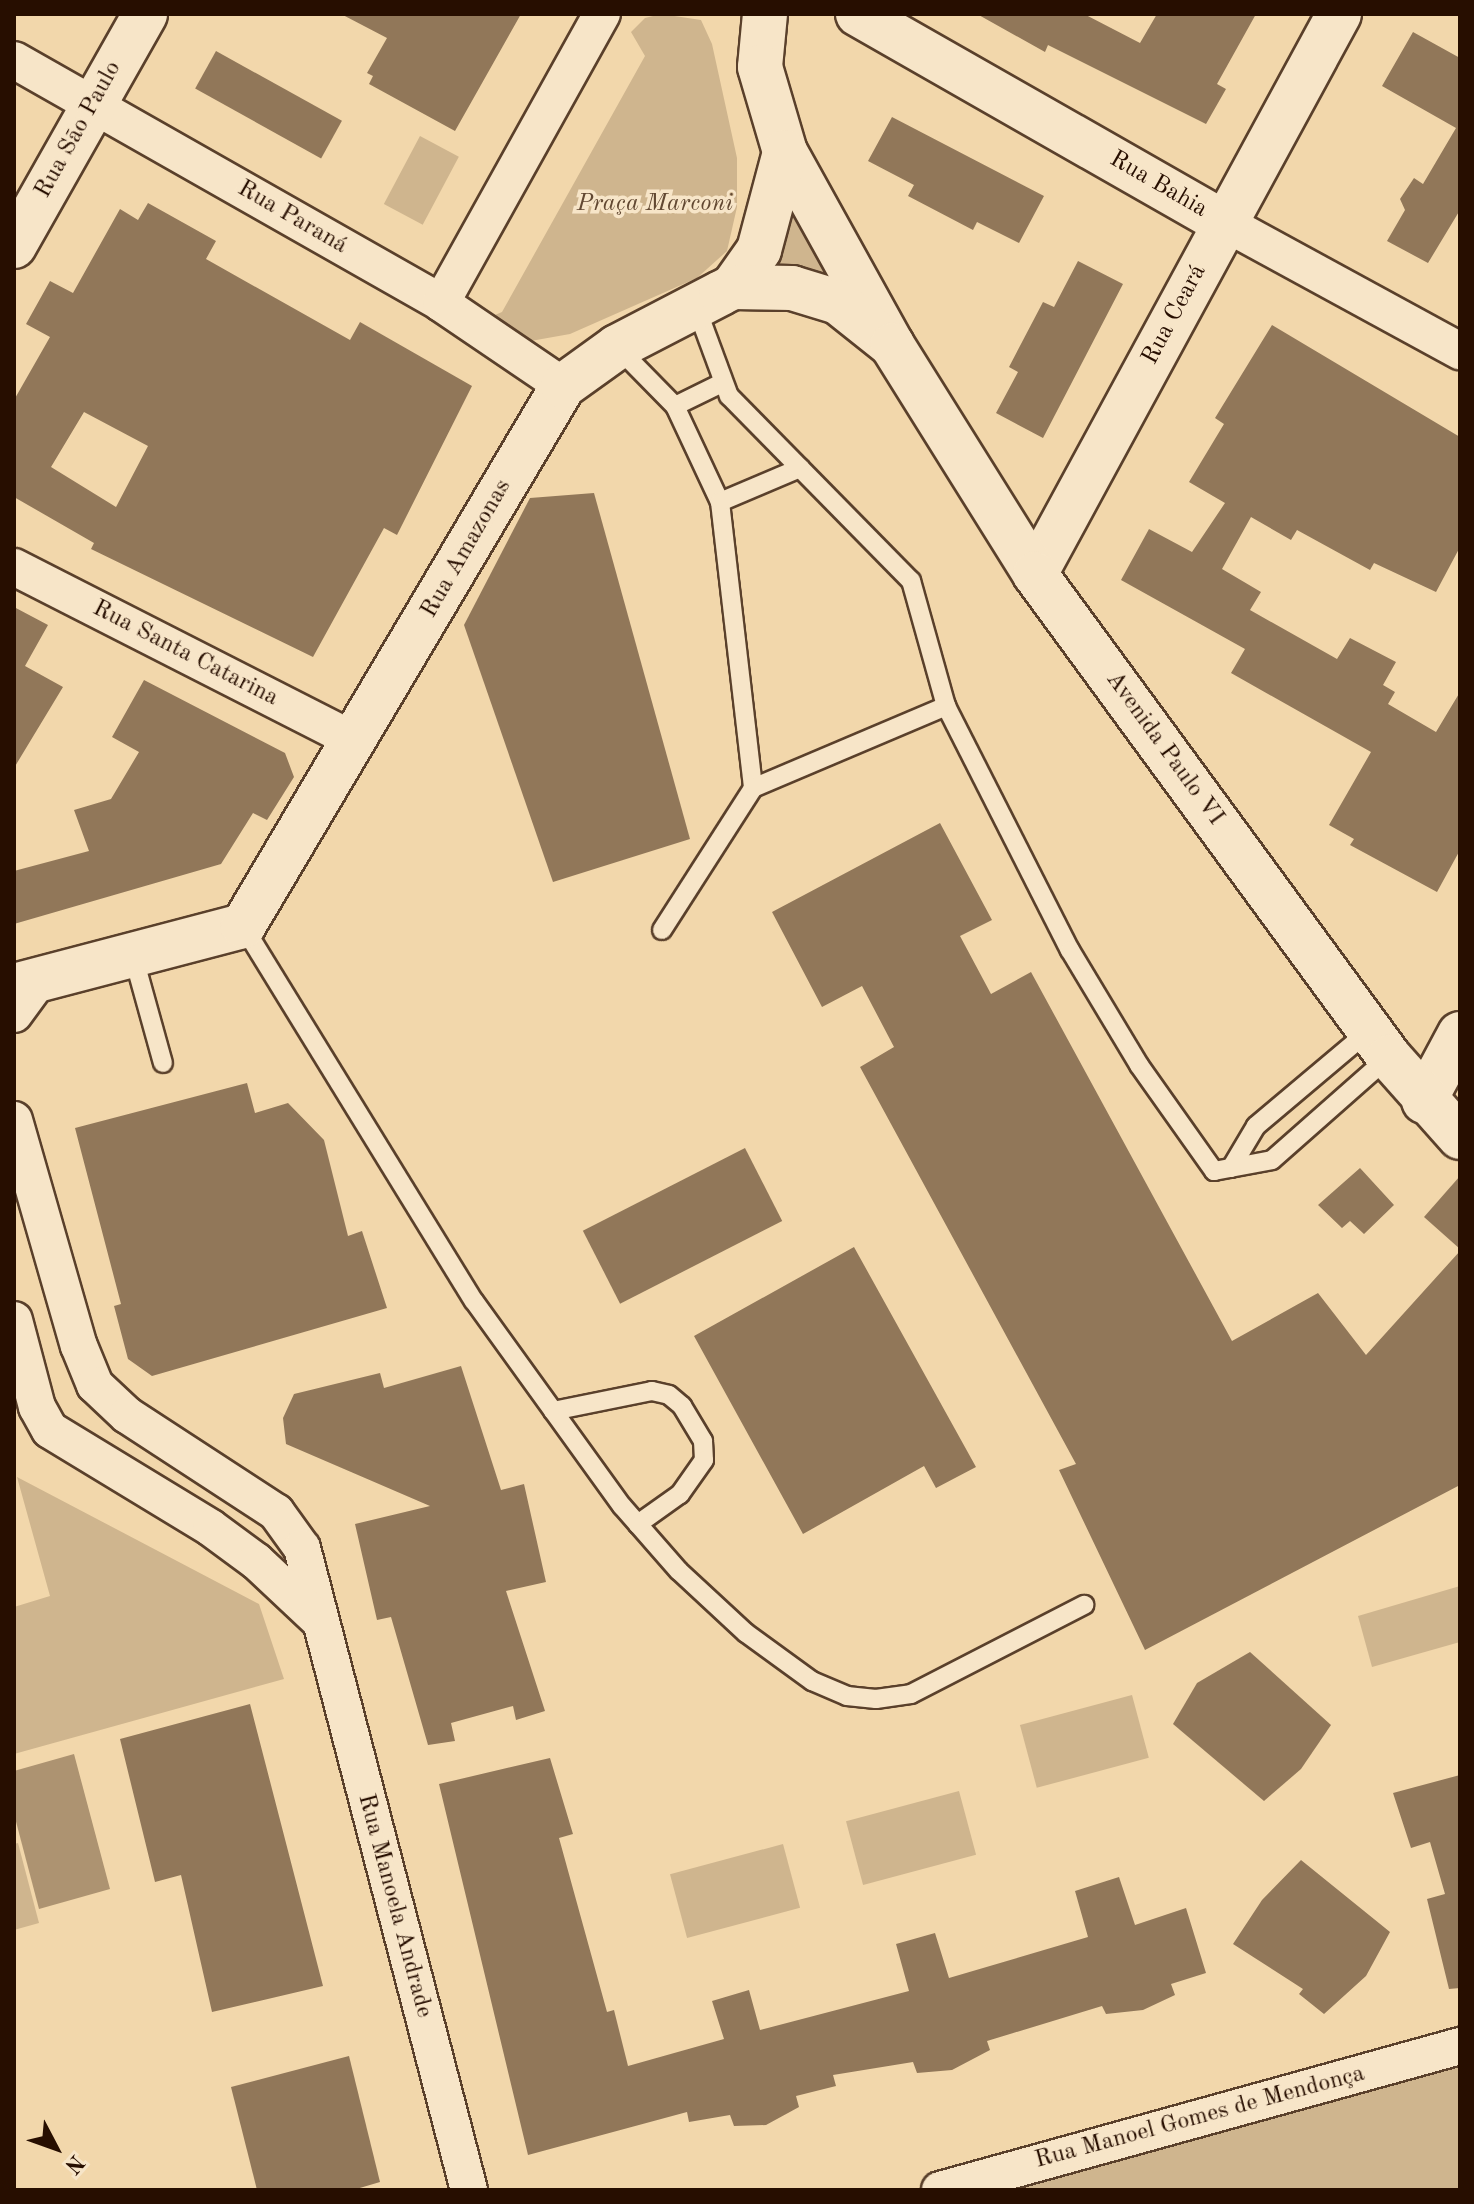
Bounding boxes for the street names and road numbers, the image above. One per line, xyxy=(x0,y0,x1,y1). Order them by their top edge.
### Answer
street label: Rua São Paulo xyxy=(29,56,129,204)
street label: Rua Bahia xyxy=(1104,145,1212,225)
street label: Rua Paraná xyxy=(232,175,352,261)
street label: Rua Ceará xyxy=(1137,260,1213,370)
street label: Rua Amazonas xyxy=(416,474,518,624)
street label: Rua Santa Catarina xyxy=(87,595,283,713)
street label: Avenida Paulo VI xyxy=(1099,667,1229,831)
street label: Rua Manoela Andrade xyxy=(350,1791,438,2021)
street label: Rua Manoel Gomes de Mendonça xyxy=(1032,2060,1368,2176)

